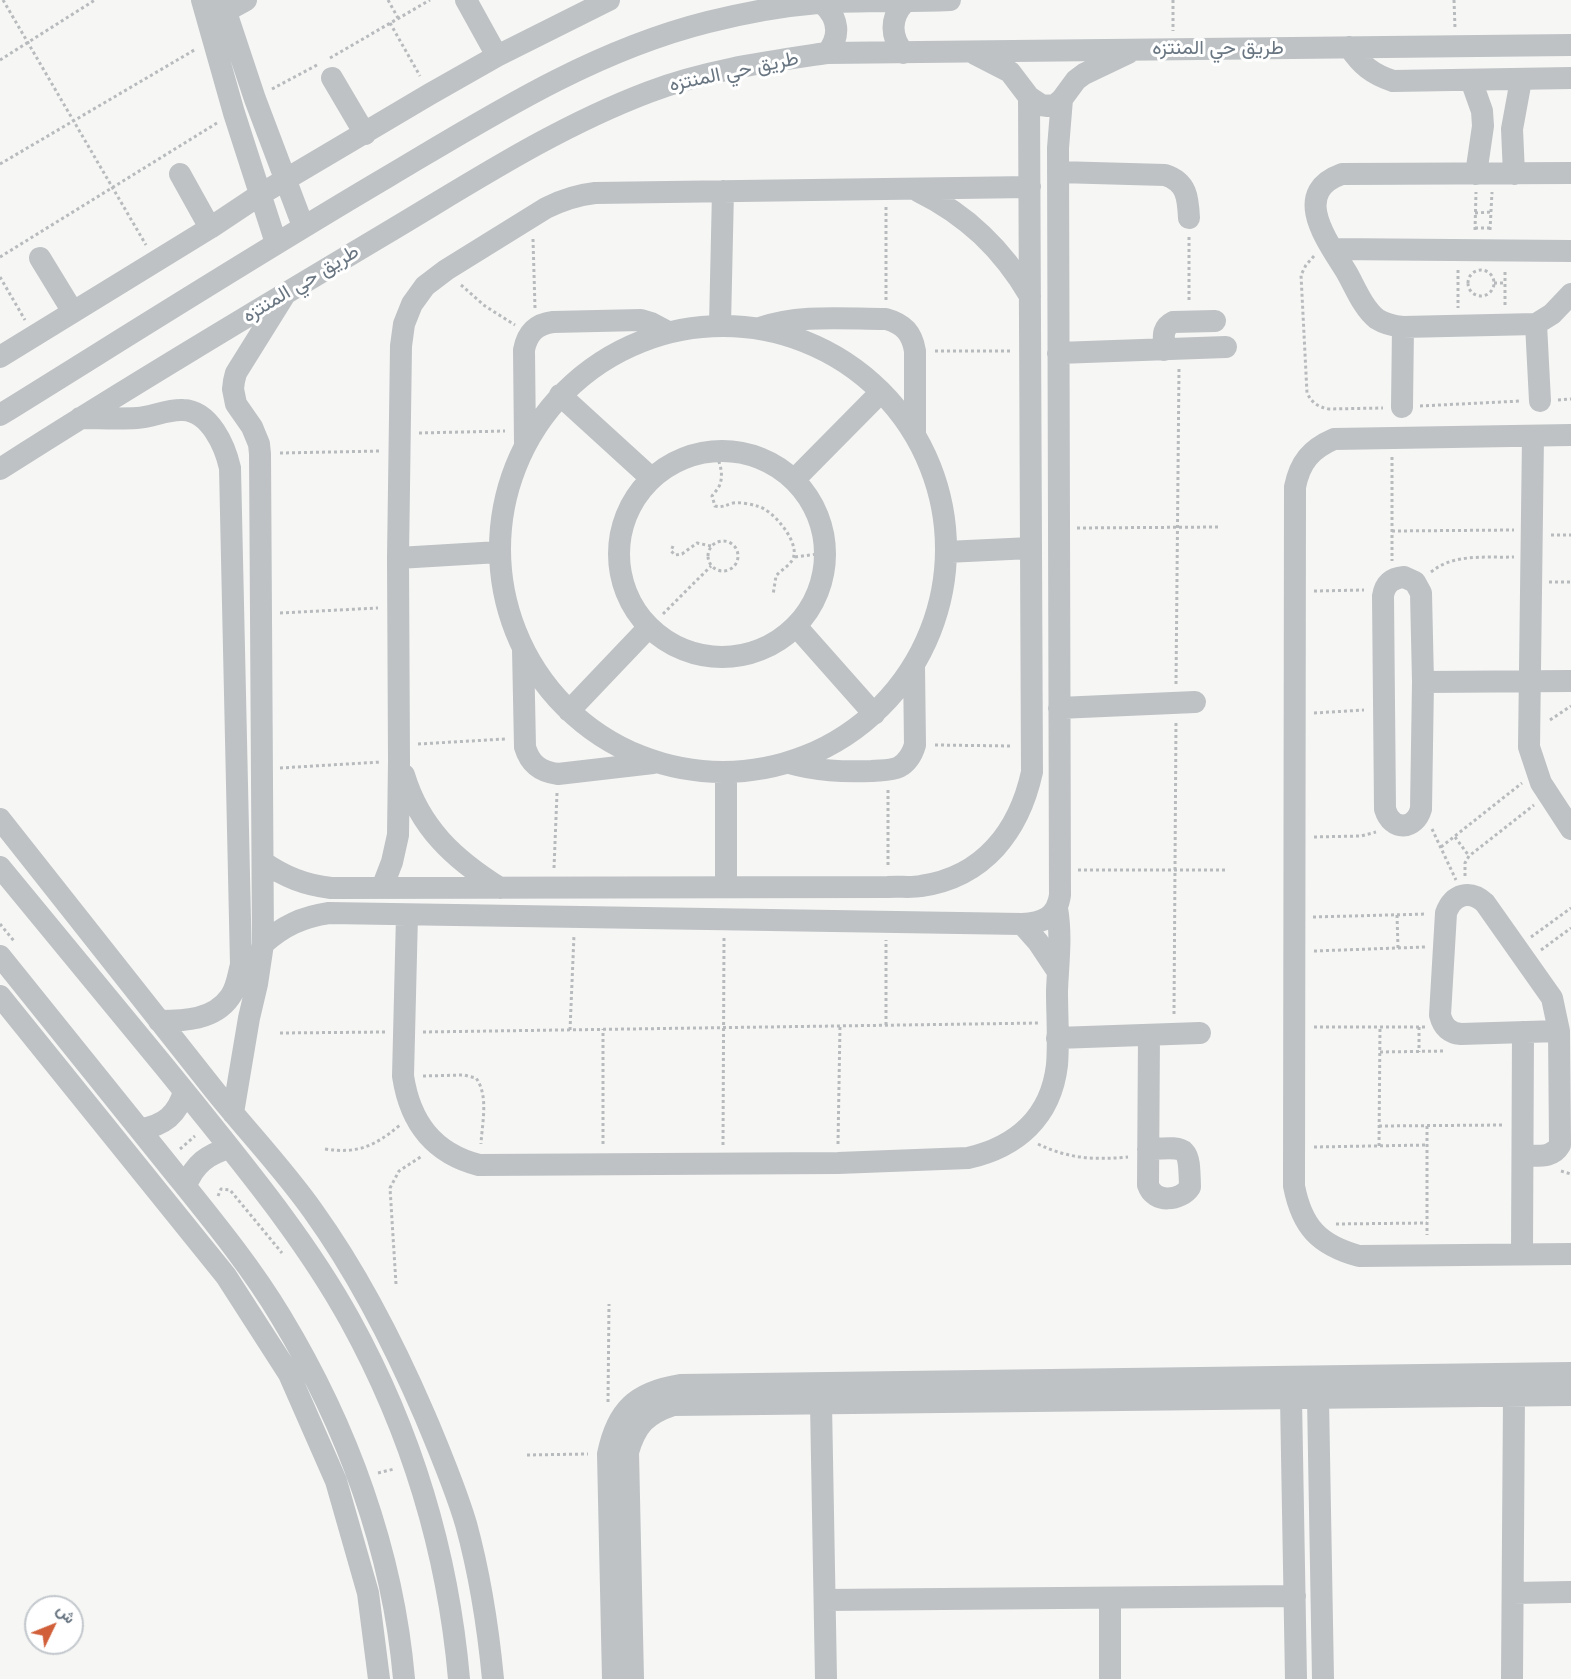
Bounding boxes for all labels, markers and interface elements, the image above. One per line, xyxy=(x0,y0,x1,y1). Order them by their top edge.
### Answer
street label: طريق حي المنتزه xyxy=(1152,36,1284,60)
street label: طريق حي المنتزه xyxy=(667,47,801,97)
street label: طريق حي المنتزه xyxy=(238,240,364,328)
north arrow xyxy=(24,1595,84,1655)
text: ش xyxy=(53,1601,79,1627)

